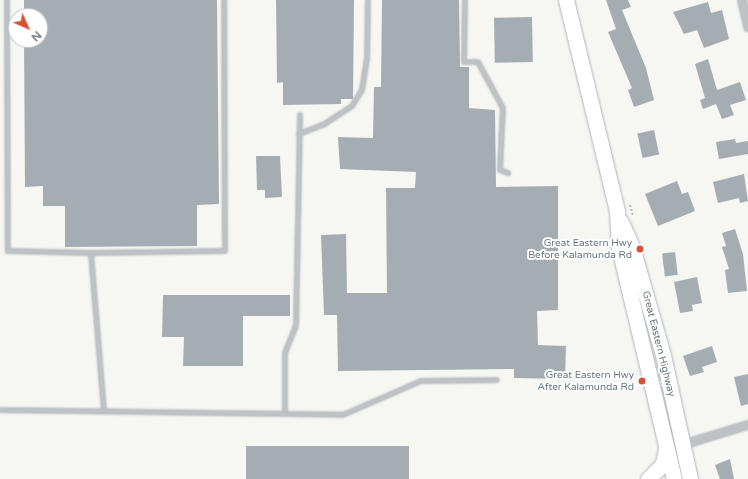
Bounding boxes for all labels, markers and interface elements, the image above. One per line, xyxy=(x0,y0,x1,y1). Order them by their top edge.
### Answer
north arrow xyxy=(8,8,48,48)
text: N xyxy=(28,28,44,44)
place label: Great Eastern Hwy Before Kalamunda Rd xyxy=(528,237,632,260)
marker: Great Eastern Hwy Before Kalamunda Rd xyxy=(635,244,645,254)
street label: Great Eastern Highway xyxy=(639,290,677,398)
place label: Great Eastern Hwy After Kalamunda Rd xyxy=(537,369,634,392)
marker: Great Eastern Hwy After Kalamunda Rd xyxy=(637,376,647,386)

